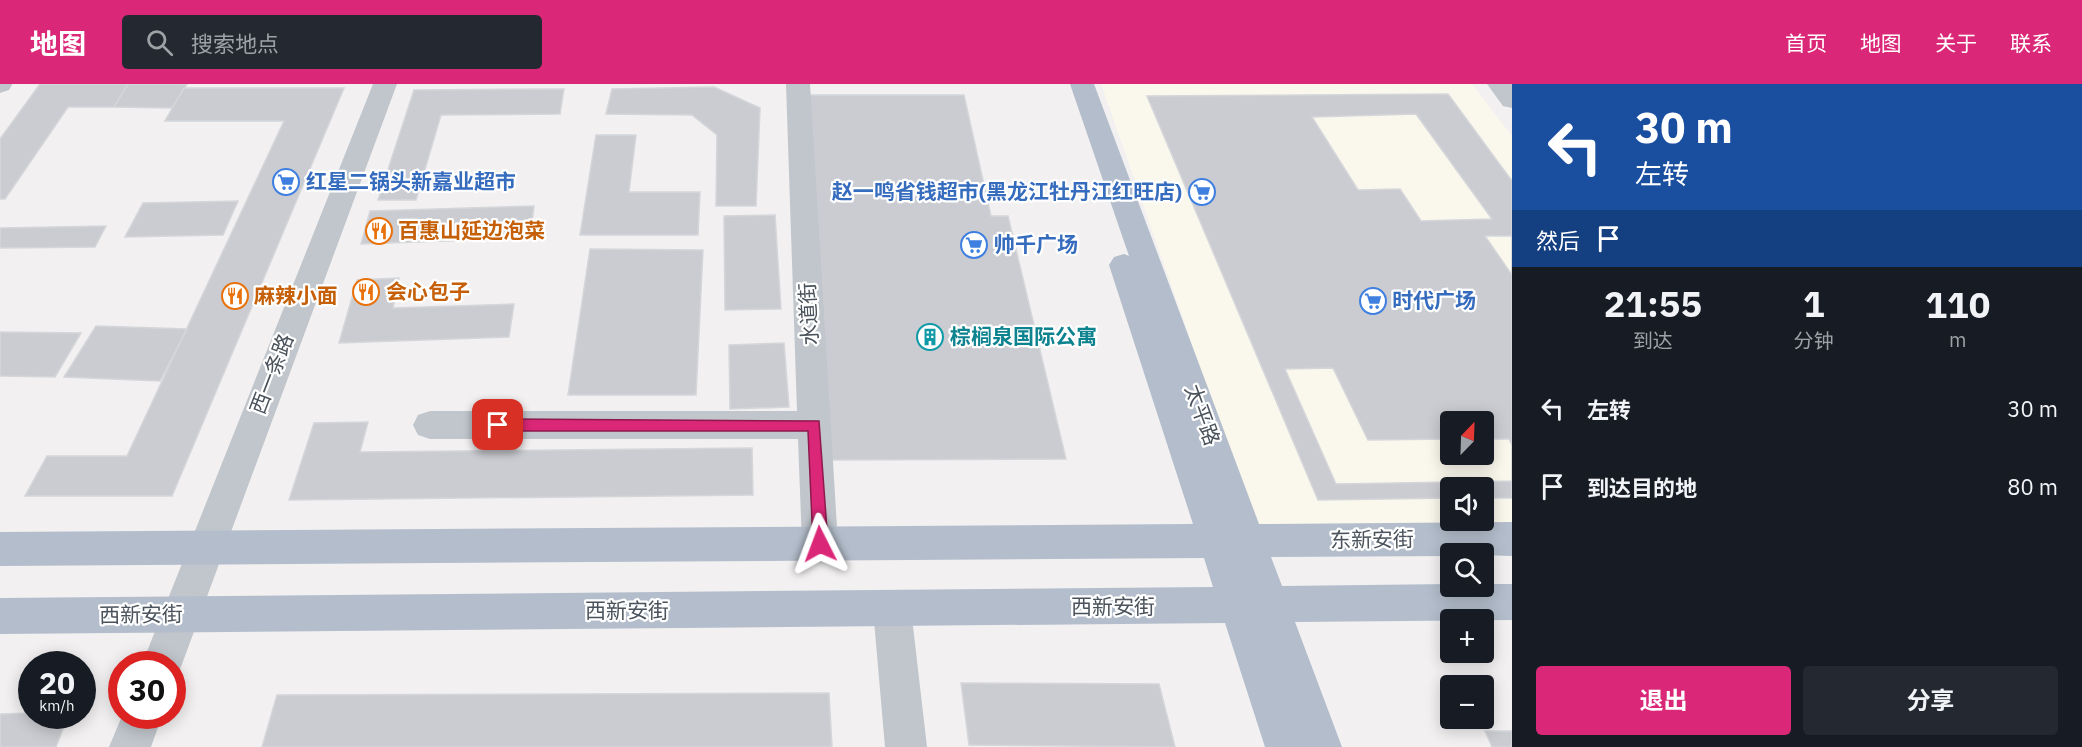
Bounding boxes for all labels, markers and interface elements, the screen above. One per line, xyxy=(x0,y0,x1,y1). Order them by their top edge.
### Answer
search box xyxy=(122,15,542,69)
text: 地图 xyxy=(30,25,86,62)
icon: search xyxy=(143,26,176,59)
text: 搜索地点 xyxy=(191,29,279,58)
text: 首页 xyxy=(1785,29,1827,57)
text: 地图 xyxy=(1860,29,1902,57)
text: 关于 xyxy=(1935,29,1977,57)
text: 联系 xyxy=(2010,29,2052,57)
text: 30 m xyxy=(1635,100,1733,155)
icon: left xyxy=(1536,108,1614,186)
text: 左转 xyxy=(1635,156,1689,191)
supermarket icon: 红星二锅头新嘉业超市 xyxy=(271,167,301,197)
place label: 红星二锅头新嘉业超市 xyxy=(306,167,516,195)
place label: 赵一鸣省钱超市(黑龙江牡丹江红旺店) xyxy=(832,177,1182,205)
supermarket icon: 赵一鸣省钱超市(黑龙江牡丹江红旺店) xyxy=(1187,177,1217,207)
restaurant icon: 百惠山延边泡菜 xyxy=(364,216,394,246)
place label: 百惠山延边泡菜 xyxy=(398,216,545,244)
icon: arrive xyxy=(1592,222,1625,255)
text: 然后 xyxy=(1536,226,1580,255)
supermarket icon: 帅千广场 xyxy=(959,230,989,260)
place label: 帅千广场 xyxy=(994,230,1078,258)
restaurant icon: 会心包子 xyxy=(351,277,381,307)
place label: 会心包子 xyxy=(386,277,470,305)
text: 21:55 xyxy=(1604,280,1702,327)
text: 1 xyxy=(1803,280,1825,327)
restaurant icon: 麻辣小面 xyxy=(220,281,250,311)
place label: 麻辣小面 xyxy=(254,281,338,309)
text: 110 xyxy=(1925,281,1990,328)
street label: 水道街 xyxy=(792,282,824,346)
supermarket icon: 时代广场 xyxy=(1358,286,1388,316)
place label: 时代广场 xyxy=(1392,286,1476,314)
building icon: 棕榈泉国际公寓 xyxy=(915,322,945,352)
place label: 棕榈泉国际公寓 xyxy=(950,322,1097,350)
text: m xyxy=(1949,326,1967,353)
text: 到达 xyxy=(1633,327,1673,354)
text: 分钟 xyxy=(1794,327,1834,354)
street label: 西一条路 xyxy=(243,329,299,418)
street label: 太平路 xyxy=(1179,380,1227,449)
icon: left xyxy=(1536,392,1569,425)
text: 30 m xyxy=(2007,394,2058,423)
text: 左转 xyxy=(1587,395,1631,424)
pin xyxy=(472,399,523,450)
icon: arrive xyxy=(481,408,514,441)
north arrow xyxy=(1440,411,1494,465)
map controls xyxy=(1440,411,1494,729)
icon: arrive xyxy=(1536,470,1569,503)
text: 80 m xyxy=(2007,472,2058,501)
text: 到达目的地 xyxy=(1587,473,1697,502)
button: sound xyxy=(1440,477,1494,531)
position arrow xyxy=(788,512,852,576)
street label: 东新安街 xyxy=(1330,524,1414,554)
button: search xyxy=(1440,543,1494,597)
street label: 西新安街 xyxy=(1071,592,1155,620)
street label: 西新安街 xyxy=(585,596,669,624)
street label: 西新安街 xyxy=(99,599,183,629)
button: + xyxy=(1440,609,1494,663)
speed limit sign: 30 xyxy=(108,651,186,729)
text: 20 xyxy=(39,663,75,702)
button: 退出 xyxy=(1536,666,1791,735)
button: 分享 xyxy=(1803,666,2058,735)
button: − xyxy=(1440,675,1494,729)
text: km/h xyxy=(39,696,75,715)

